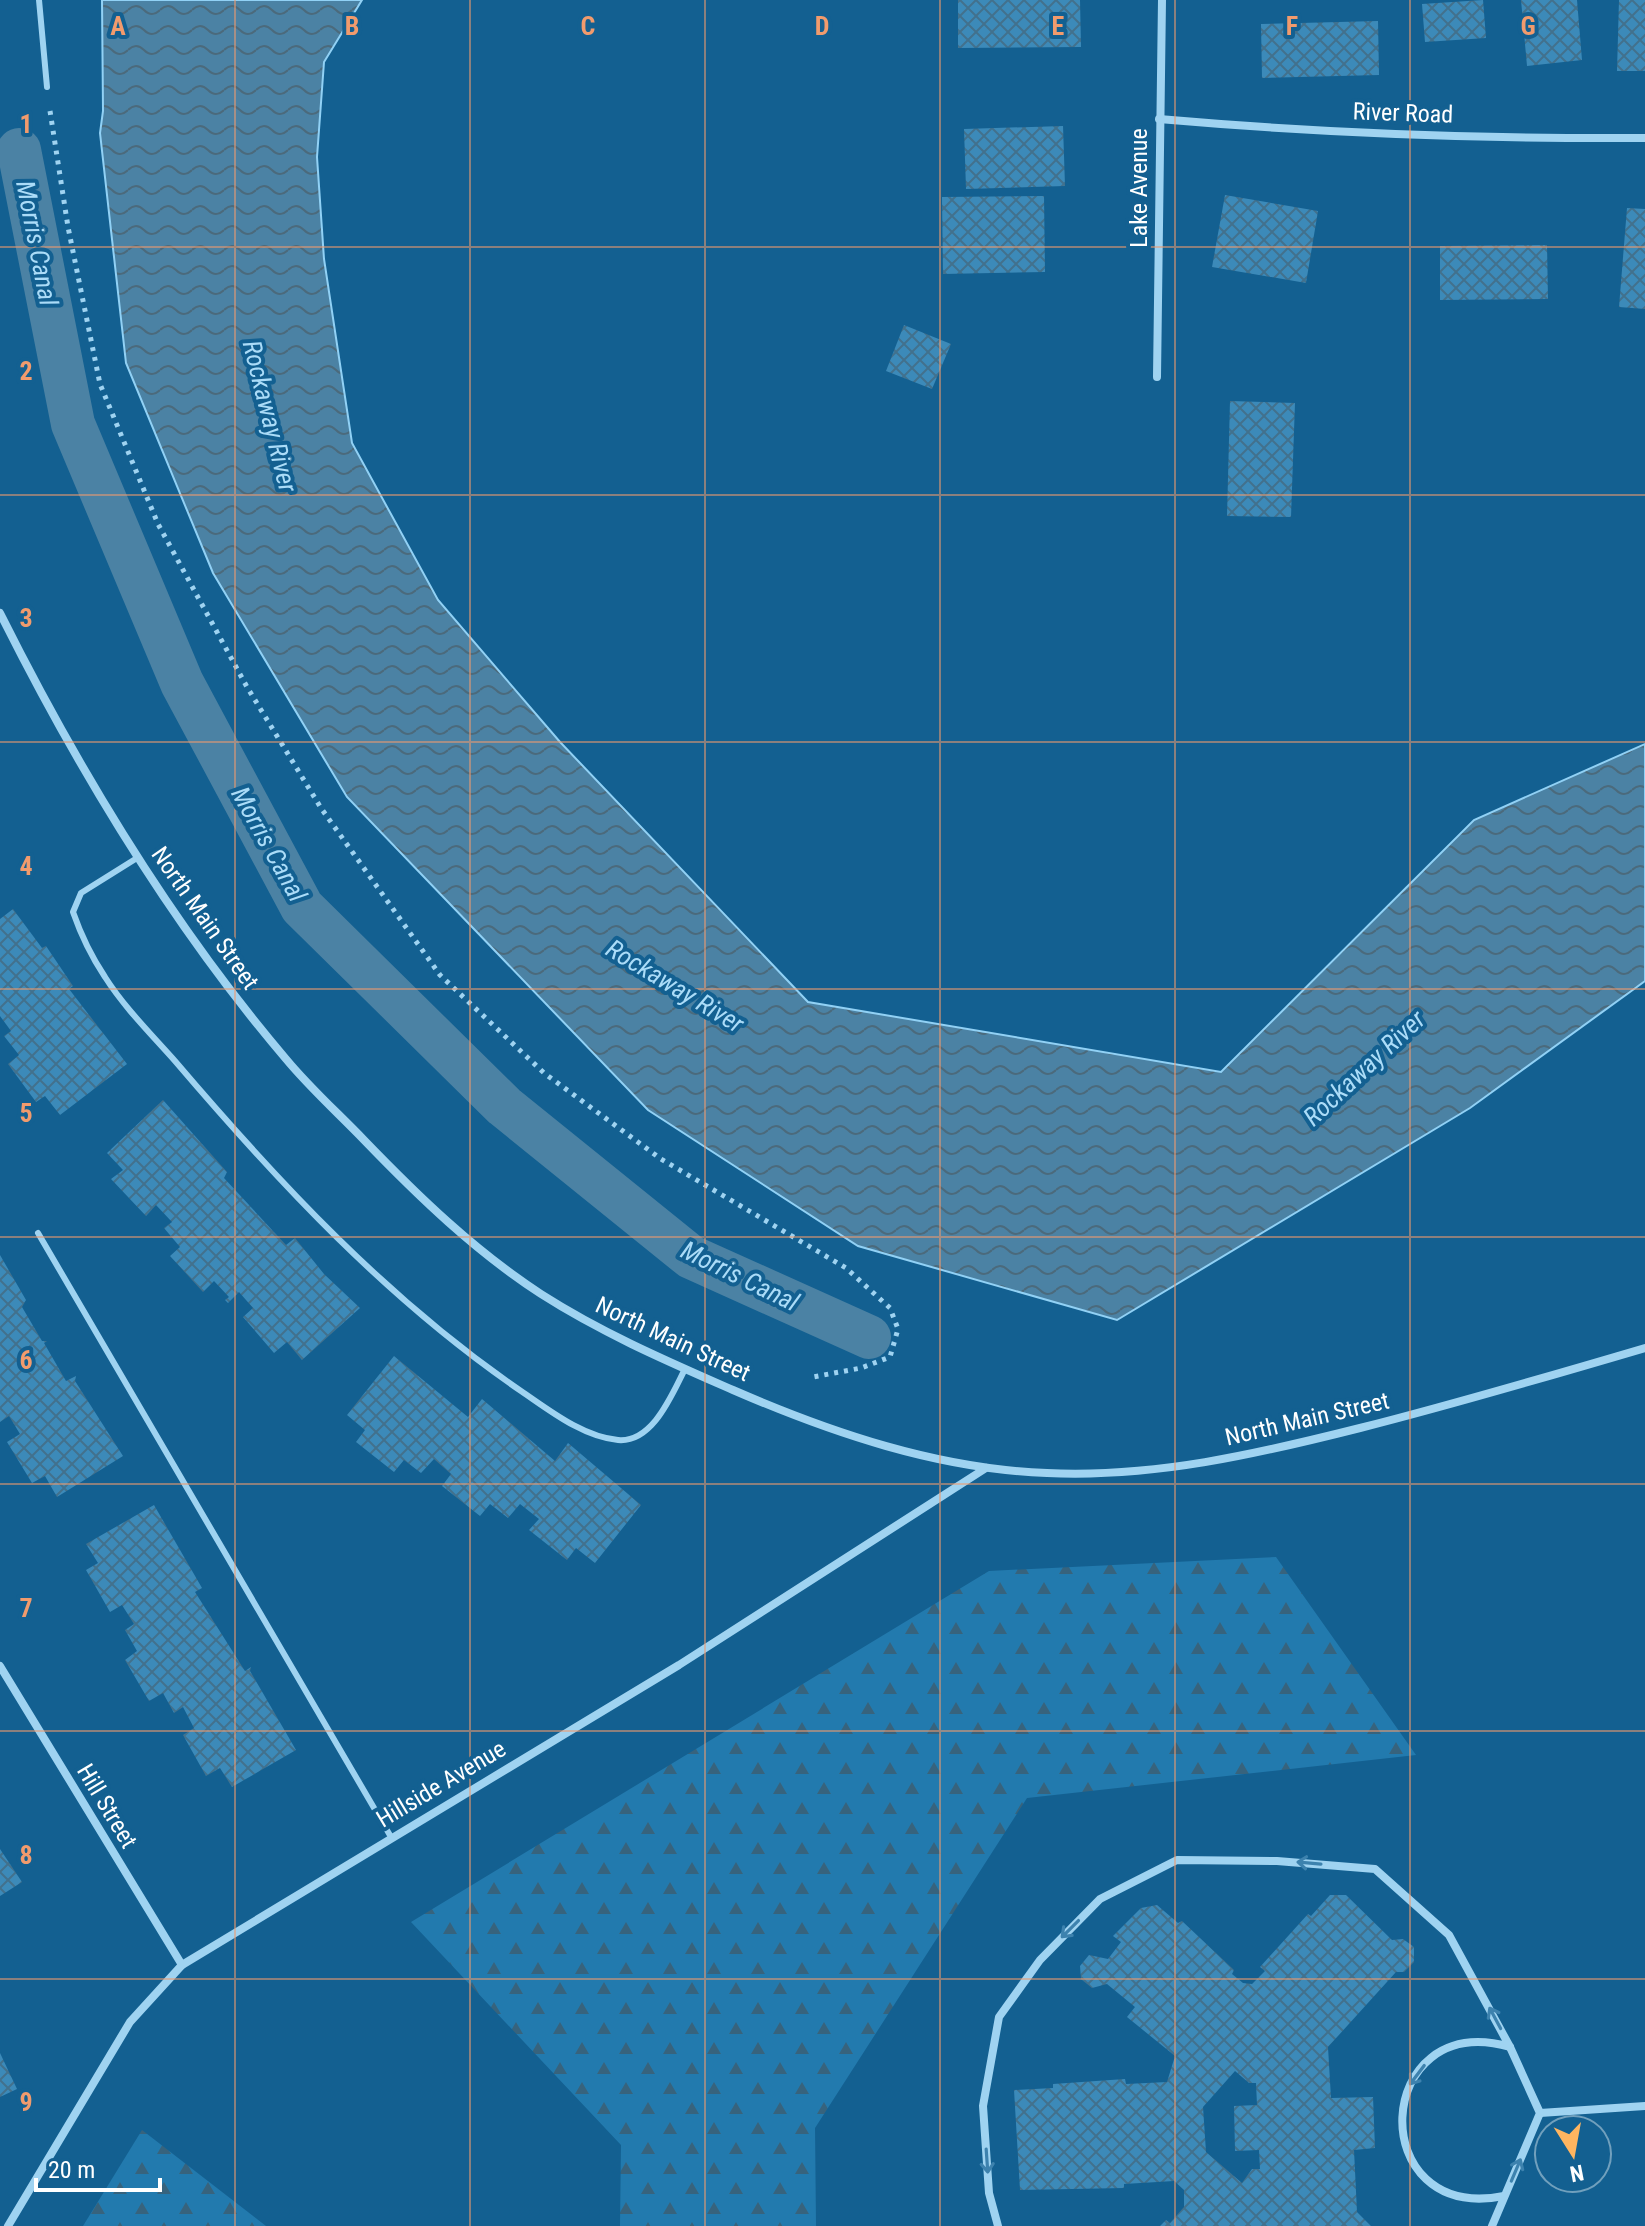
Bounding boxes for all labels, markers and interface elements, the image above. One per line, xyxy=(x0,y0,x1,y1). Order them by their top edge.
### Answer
text: A xyxy=(110,11,126,41)
text: B xyxy=(345,11,359,41)
text: C xyxy=(581,11,596,41)
text: D xyxy=(815,11,829,41)
text: E xyxy=(1052,11,1065,41)
text: F xyxy=(1286,11,1298,41)
text: G xyxy=(1520,11,1536,41)
street label: River Road xyxy=(1352,97,1454,129)
text: 1 xyxy=(19,109,33,139)
street label: Lake Avenue xyxy=(1125,128,1153,248)
water label: Morris Canal xyxy=(10,178,64,309)
water label: Rockaway River xyxy=(237,337,304,496)
text: 2 xyxy=(19,356,33,386)
text: 3 xyxy=(19,603,33,633)
water label: Morris Canal xyxy=(225,781,313,908)
street label: North Main Street xyxy=(145,841,265,995)
text: 4 xyxy=(19,851,33,881)
water label: Rockaway River xyxy=(601,933,750,1039)
water label: Rockaway River xyxy=(1297,1003,1432,1132)
text: 5 xyxy=(19,1098,33,1128)
water label: Morris Canal xyxy=(676,1235,805,1318)
street label: North Main Street xyxy=(591,1291,755,1387)
text: 6 xyxy=(19,1345,33,1375)
street label: North Main Street xyxy=(1222,1387,1392,1451)
text: 7 xyxy=(19,1593,33,1623)
street label: Hillside Avenue xyxy=(371,1734,511,1834)
street label: Hill Street xyxy=(71,1759,143,1853)
text: 8 xyxy=(19,1840,33,1870)
one-way arrow xyxy=(1296,1856,1323,1871)
one-way arrow xyxy=(1061,1919,1080,1939)
one-way arrow xyxy=(1486,2006,1502,2030)
one-way arrow xyxy=(1408,2064,1425,2085)
text: 9 xyxy=(19,2087,33,2117)
north arrow xyxy=(1533,2114,1613,2194)
scale bar xyxy=(36,2142,160,2192)
one-way arrow xyxy=(980,2148,995,2174)
text: 20 m xyxy=(48,2156,95,2184)
one-way arrow xyxy=(1509,2158,1524,2183)
text: N xyxy=(1568,2160,1586,2187)

